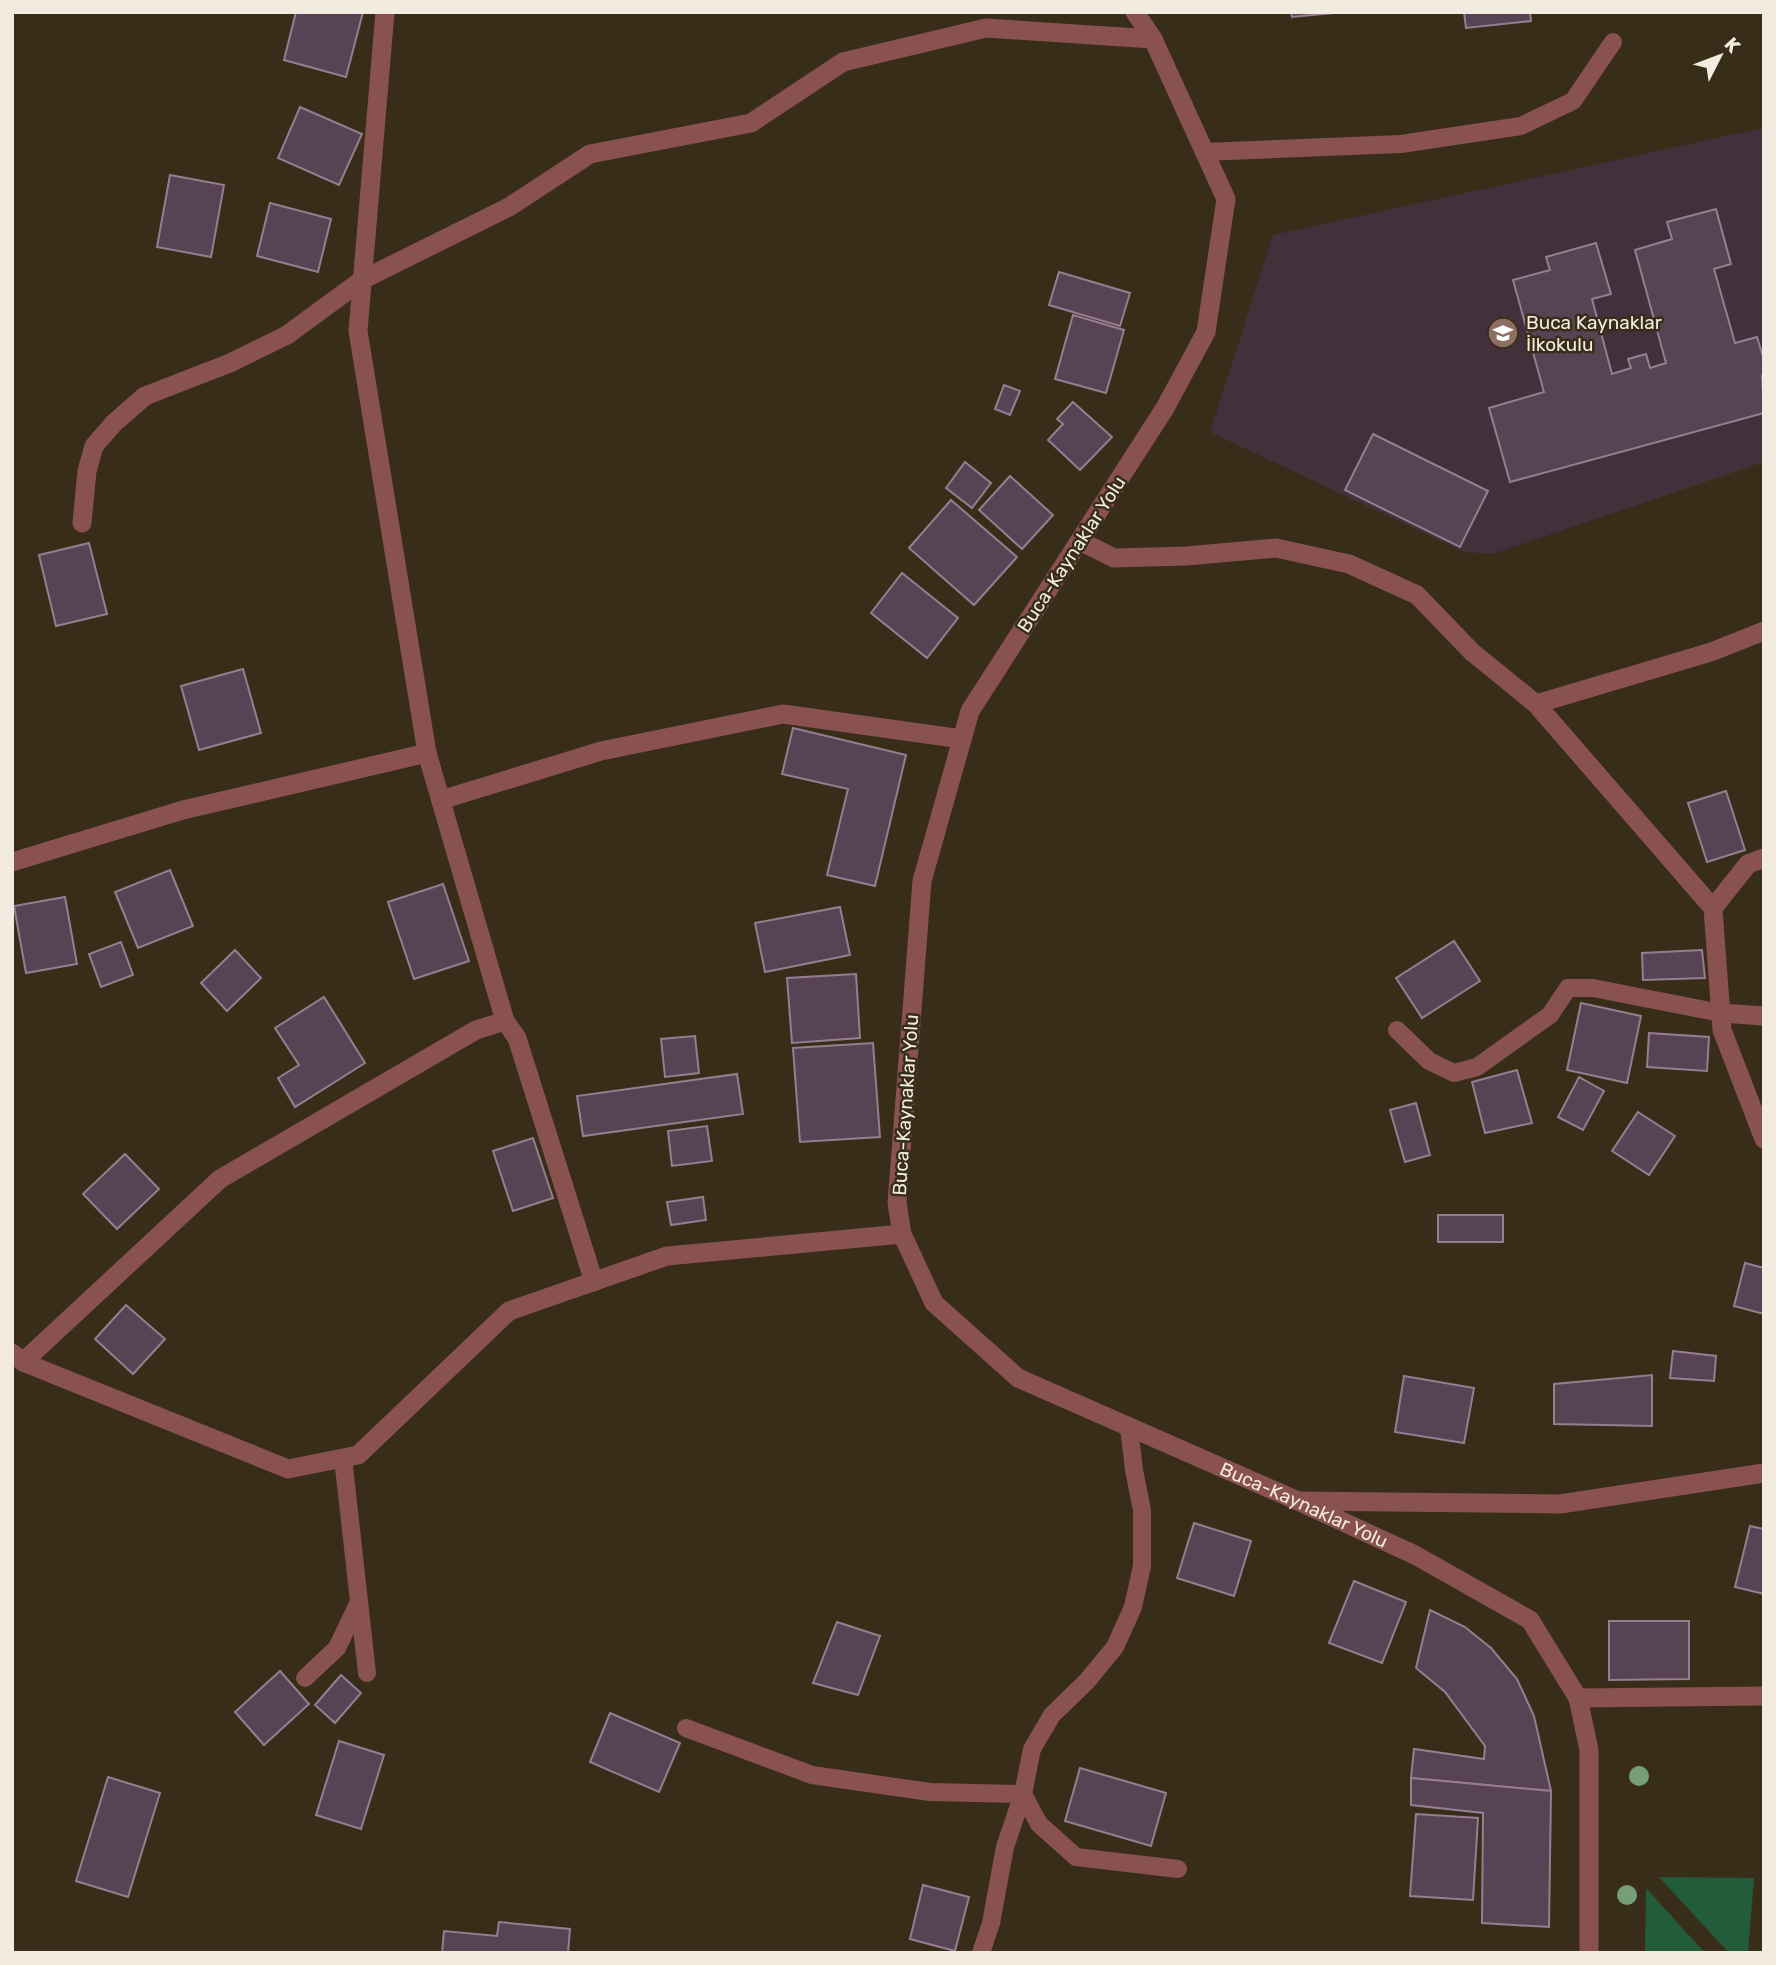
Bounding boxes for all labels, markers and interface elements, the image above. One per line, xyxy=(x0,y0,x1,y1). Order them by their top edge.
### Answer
north arrow xyxy=(1685,21,1755,91)
text: K xyxy=(1719,33,1745,58)
place label: Buca Kaynaklar İlkokulu xyxy=(1526,311,1663,356)
school or university icon: Buca Kaynaklar İlkokulu xyxy=(1486,316,1520,350)
street label: Buca-Kaynaklar Yolu xyxy=(1012,472,1131,637)
street label: Buca-Kaynaklar Yolu xyxy=(888,1014,923,1196)
street label: Buca-Kaynaklar Yolu xyxy=(1216,1457,1392,1553)

